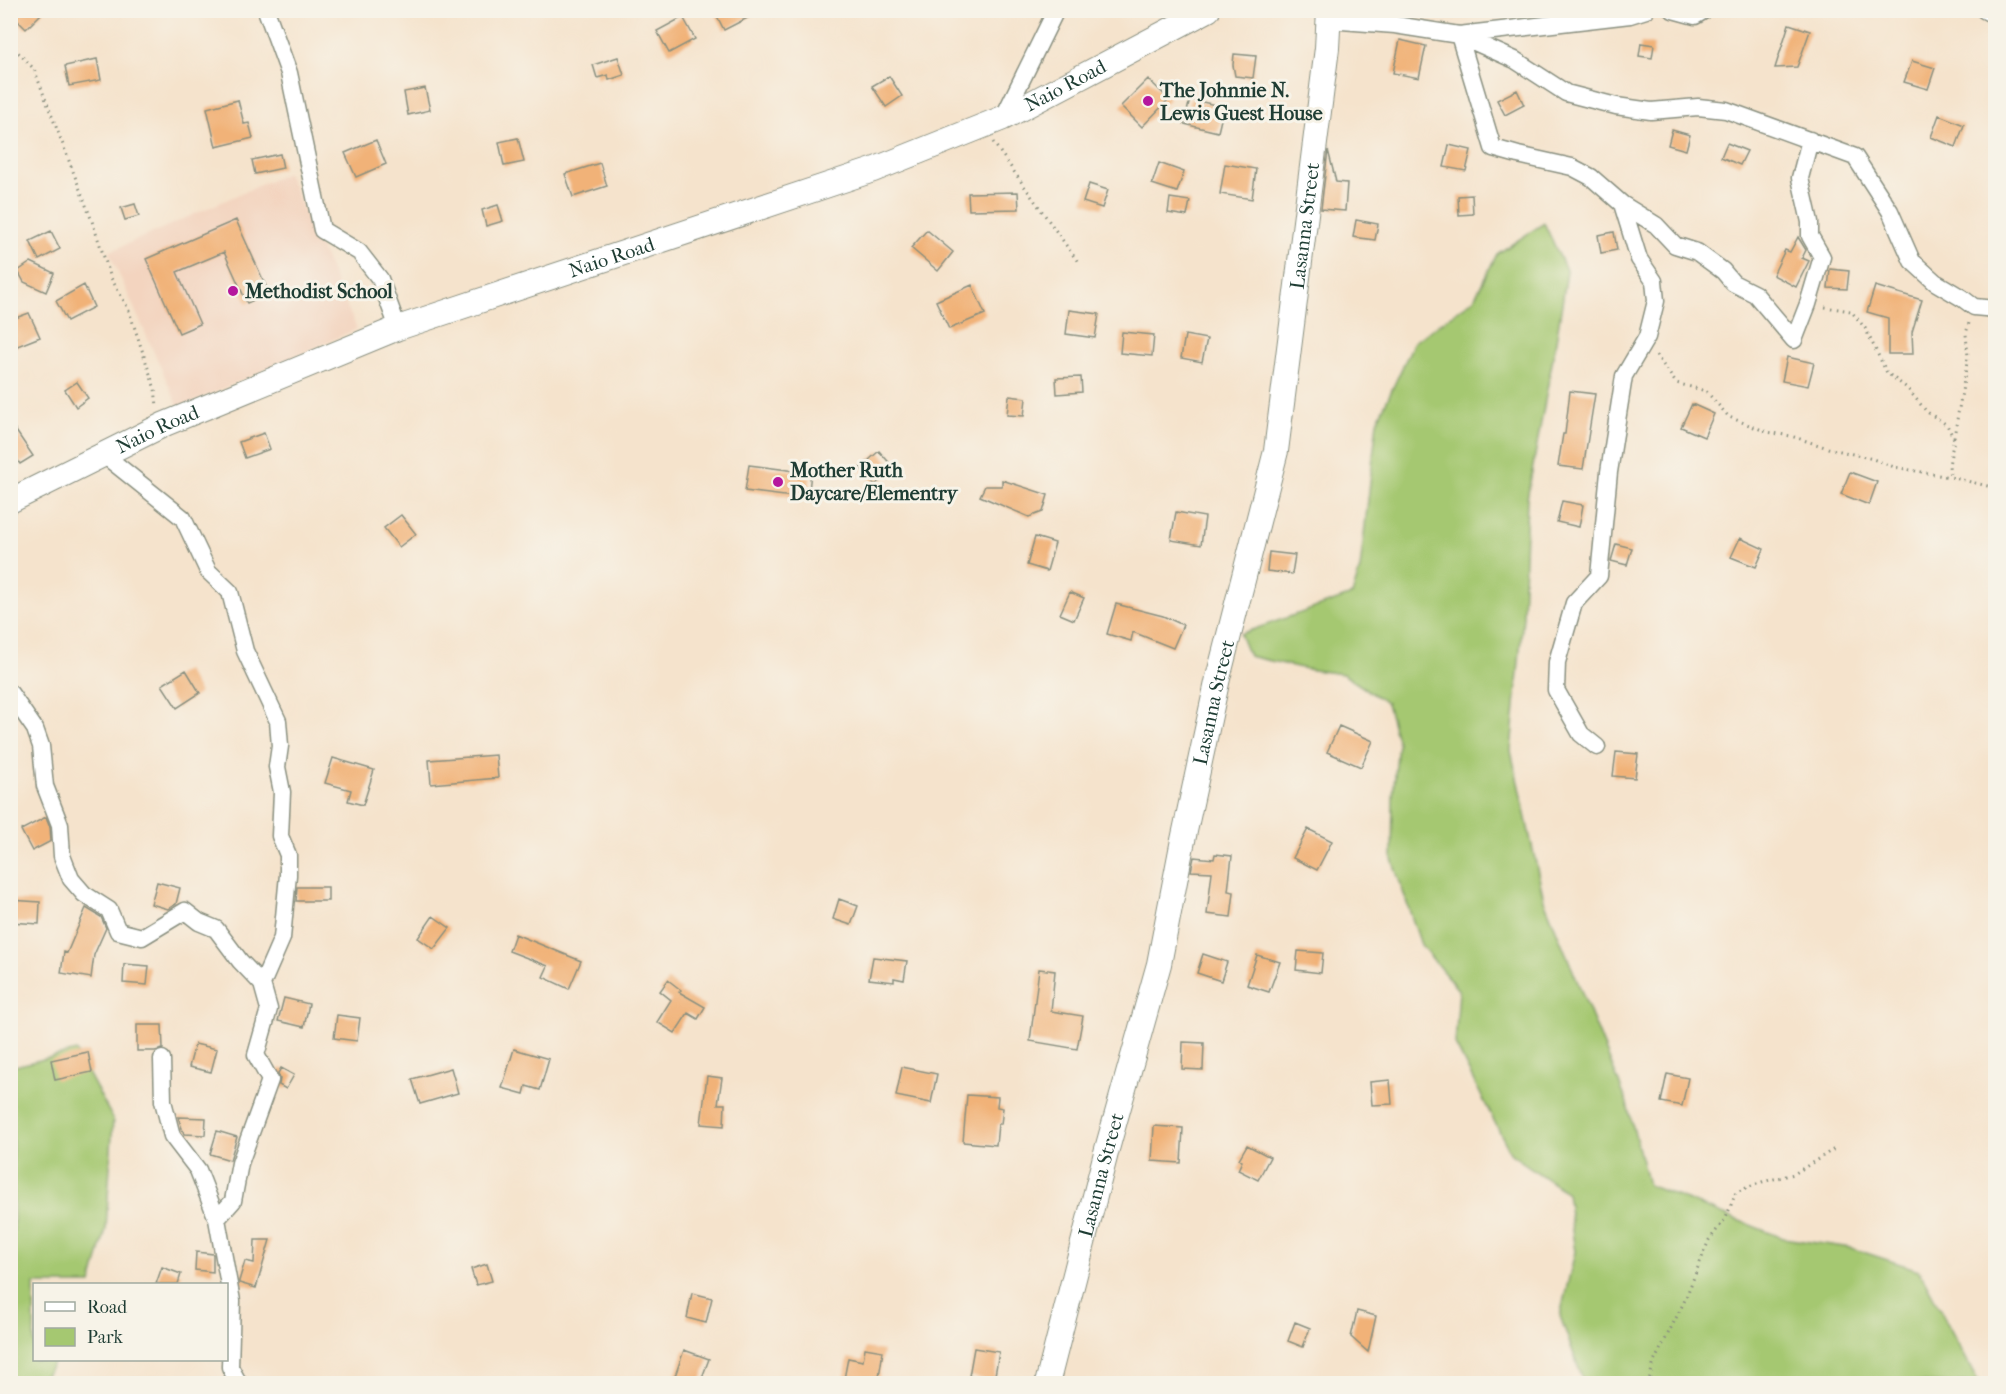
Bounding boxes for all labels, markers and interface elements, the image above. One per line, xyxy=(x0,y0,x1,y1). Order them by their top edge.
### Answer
street label: Naio Road xyxy=(1021,54,1111,116)
place label: The Johnnie N. Lewis Guest House xyxy=(1159,79,1323,125)
marker: The Johnnie N. Lewis Guest House xyxy=(1141,94,1155,108)
street label: Lasanna Street xyxy=(1285,161,1324,291)
street label: Naio Road xyxy=(566,232,658,282)
place label: Methodist School xyxy=(244,280,393,303)
marker: Methodist School xyxy=(226,284,240,298)
street label: Naio Road xyxy=(112,399,203,458)
place label: Mother Ruth Daycare/Elementry xyxy=(789,459,959,505)
marker: Mother Ruth Daycare/Elementry xyxy=(771,475,785,489)
street label: Lasanna Street xyxy=(1188,637,1239,767)
street label: Lasanna Street xyxy=(1074,1110,1128,1239)
legend xyxy=(33,1283,228,1361)
text: Road xyxy=(87,1297,127,1318)
text: Park xyxy=(87,1327,124,1348)

